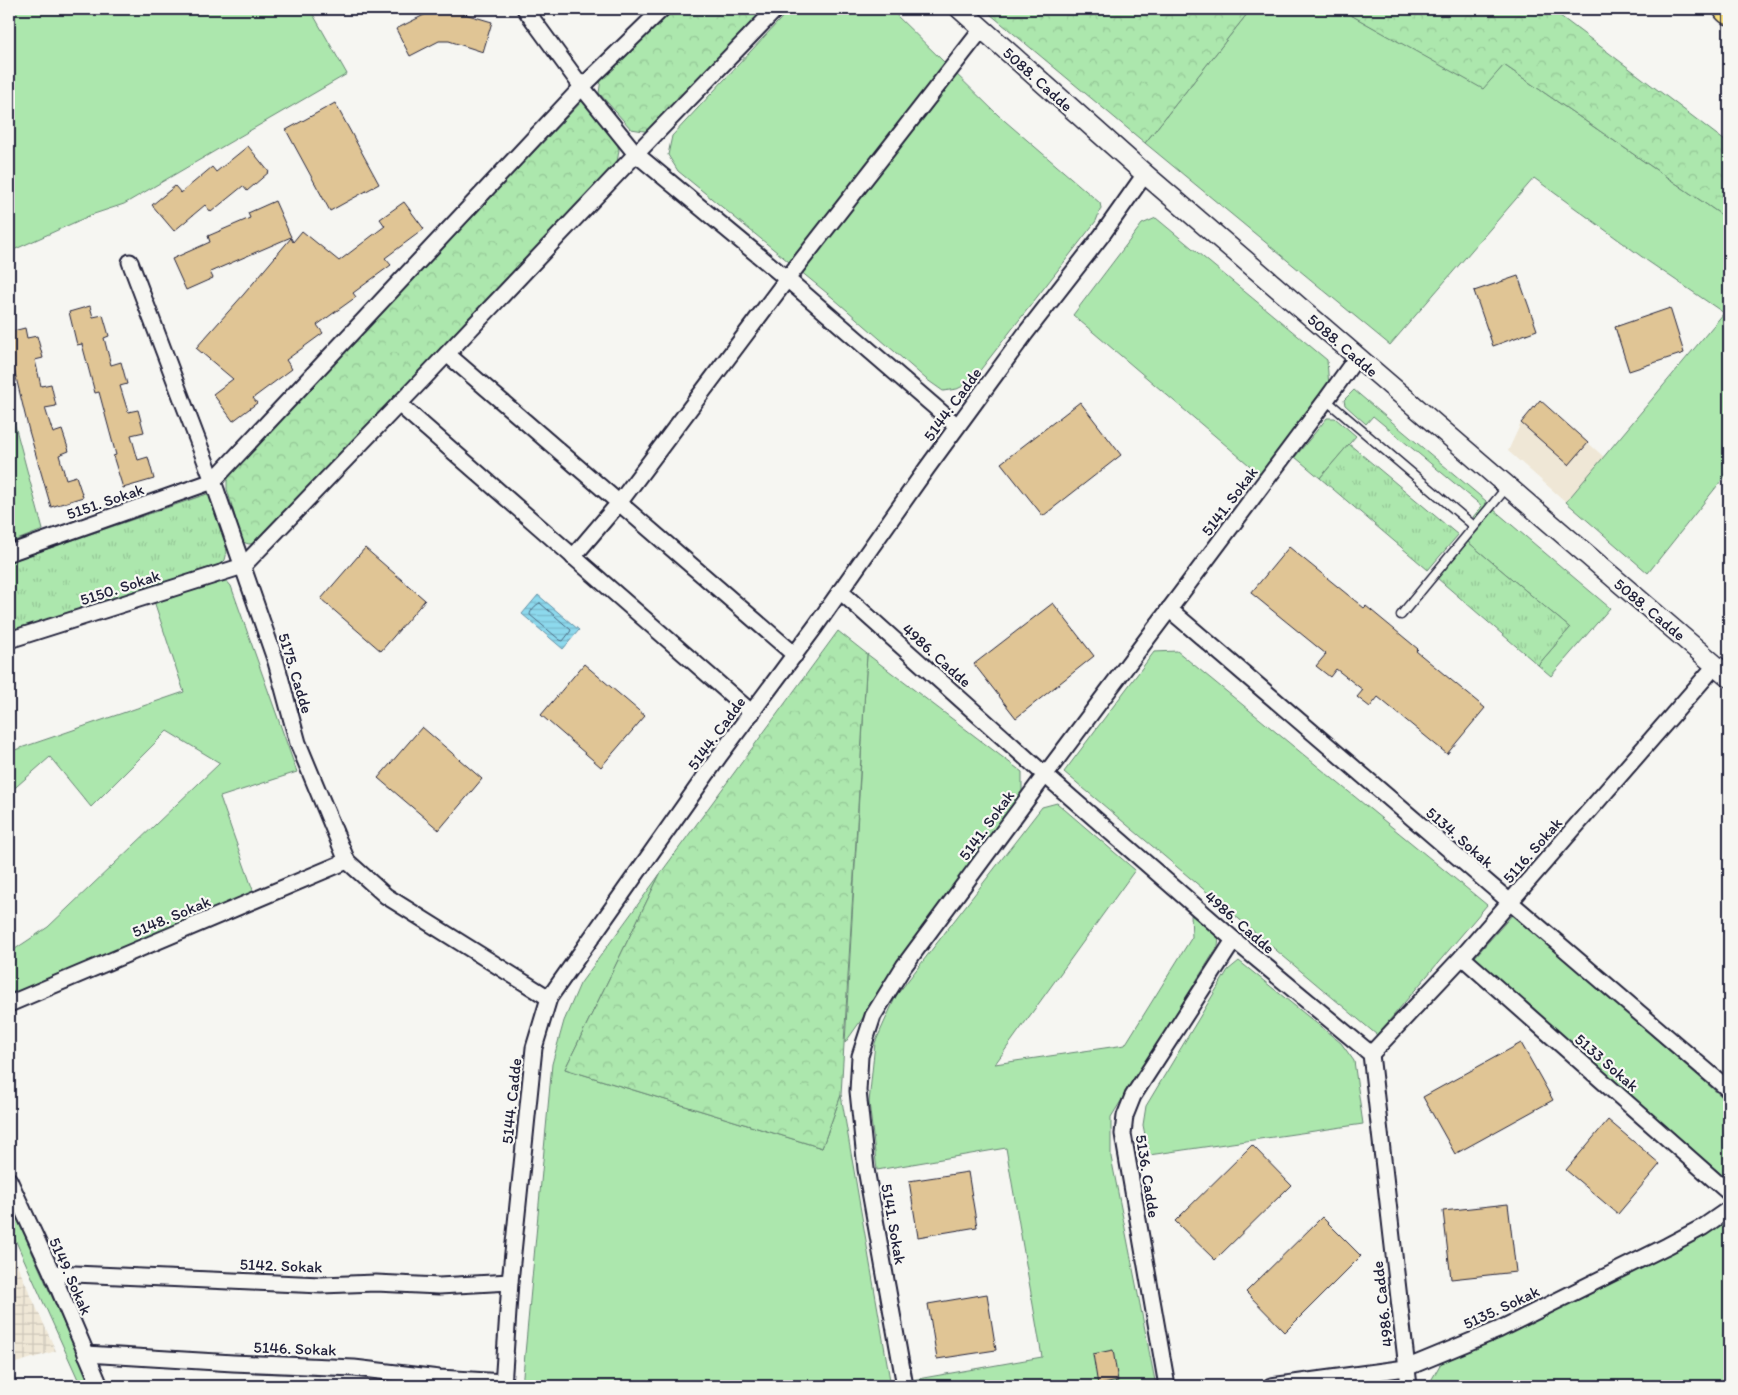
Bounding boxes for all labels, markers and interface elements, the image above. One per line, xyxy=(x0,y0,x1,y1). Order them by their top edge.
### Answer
street label: 5088. Cadde xyxy=(999,43,1076,116)
street label: 5088. Cadde xyxy=(1304,310,1382,381)
street label: 5144. Cadde xyxy=(919,364,985,445)
street label: 5141. Sokak xyxy=(1197,463,1262,540)
street label: 5151. Sokak xyxy=(64,479,146,524)
street label: 5150. Sokak xyxy=(78,566,163,609)
street label: 5088. Cadde xyxy=(1610,574,1689,645)
street label: 4986. Cadde xyxy=(898,619,975,691)
street label: 5175. Cadde xyxy=(274,631,317,716)
street label: 5144. Cadde xyxy=(683,693,749,774)
street label: 5141. Sokak xyxy=(955,787,1018,864)
street label: 5134. Sokak xyxy=(1422,803,1497,872)
street label: 5116. Sokak xyxy=(1499,814,1566,887)
street label: 4986. Cadde xyxy=(1201,887,1278,958)
street label: 5148. Sokak xyxy=(129,891,213,941)
street label: 5133 Sokak xyxy=(1571,1030,1642,1095)
street label: 5144. Cadde xyxy=(498,1057,525,1145)
street label: 5136. Cadde xyxy=(1132,1133,1163,1219)
street label: 5141. Sokak xyxy=(877,1182,910,1266)
street label: 5149. Sokak xyxy=(45,1234,96,1318)
street label: 5142. Sokak xyxy=(239,1255,323,1276)
street label: 4986. Cadde xyxy=(1368,1260,1397,1348)
street label: 5135. Sokak xyxy=(1460,1282,1542,1333)
street label: 5146. Sokak xyxy=(253,1338,337,1359)

